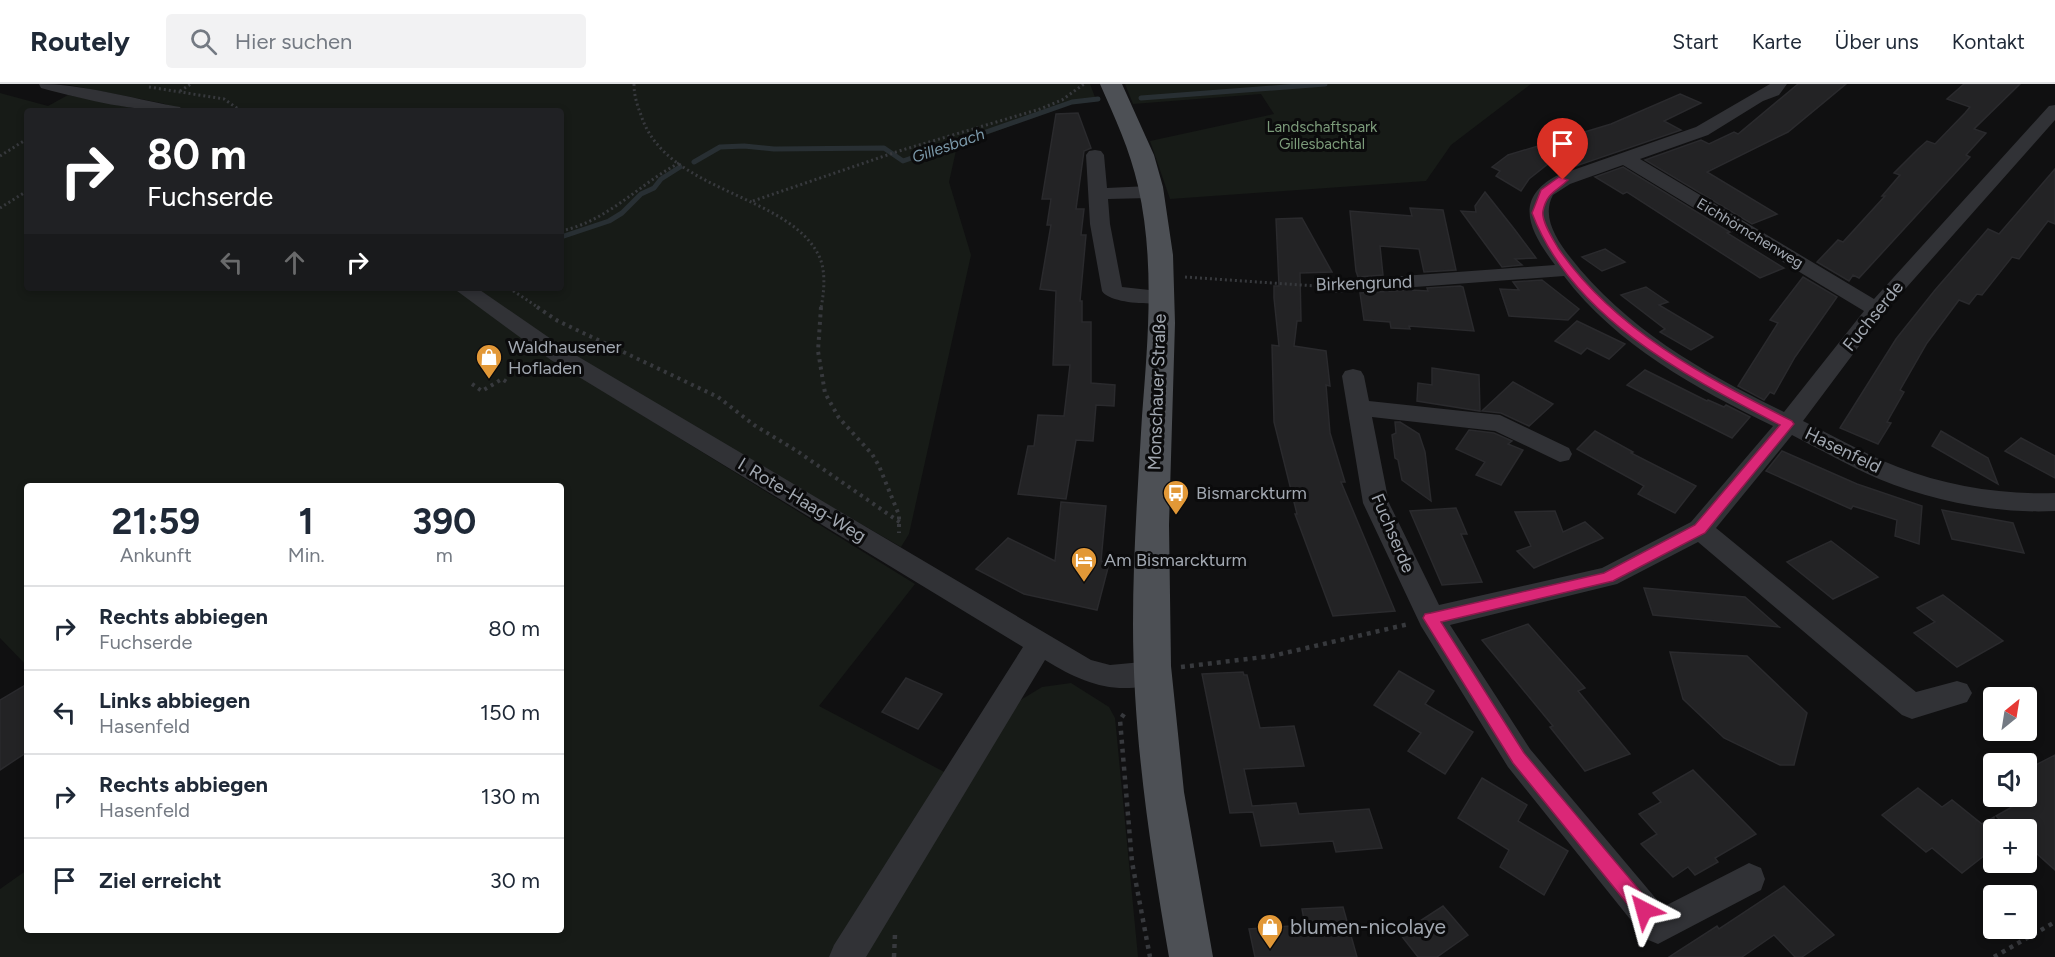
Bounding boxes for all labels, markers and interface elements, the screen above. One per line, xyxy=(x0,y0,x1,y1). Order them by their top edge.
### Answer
search box xyxy=(166,14,586,68)
text: Routely xyxy=(30,24,130,58)
icon: search xyxy=(187,25,220,58)
text: Hier suchen xyxy=(235,28,352,55)
text: Start xyxy=(1672,29,1719,54)
text: Karte xyxy=(1752,29,1802,54)
text: Über uns xyxy=(1835,29,1919,54)
text: Kontakt xyxy=(1952,29,2025,54)
park label: Landschaftspark Gillesbachtal xyxy=(1267,118,1378,153)
pin xyxy=(1537,118,1588,180)
water label: Gillesbach xyxy=(909,124,987,167)
icon: arrive xyxy=(1546,127,1579,160)
text: 80 m xyxy=(147,129,247,180)
icon: right xyxy=(48,132,126,210)
text: Fuchserde xyxy=(147,180,273,213)
street label: Eichhörnchenweg xyxy=(1694,194,1806,272)
icon: left xyxy=(215,246,248,279)
icon: ahead xyxy=(278,246,311,279)
icon: right xyxy=(341,246,374,279)
street label: Birkengrund xyxy=(1315,270,1413,296)
street label: Fuchserde xyxy=(1838,276,1908,356)
street label: Monschauer Straße xyxy=(1143,313,1171,471)
place label: Waldhausener Hofladen xyxy=(508,336,622,379)
shop icon: Waldhausener Hofladen xyxy=(474,342,504,380)
street label: Hasenfeld xyxy=(1801,422,1885,478)
street label: I. Rote-Haag-Weg xyxy=(734,453,870,547)
bus stop icon: Bismarckturm xyxy=(1161,478,1191,516)
place label: Bismarckturm xyxy=(1196,482,1307,504)
street label: Fuchserde xyxy=(1366,490,1420,576)
text: 21:59 xyxy=(112,500,200,543)
text: 1 xyxy=(299,500,314,543)
text: 390 xyxy=(412,500,476,543)
text: Ankunft xyxy=(120,543,192,567)
text: Min. xyxy=(288,543,325,567)
text: m xyxy=(436,543,453,567)
hotel icon: Am Bismarckturm xyxy=(1069,545,1099,583)
place label: Am Bismarckturm xyxy=(1104,549,1247,571)
text: Rechts abbiegen xyxy=(99,603,268,630)
icon: right xyxy=(48,612,81,645)
text: 80 m xyxy=(488,615,540,642)
text: Fuchserde xyxy=(99,630,192,654)
text: Links abbiegen xyxy=(99,687,250,714)
north arrow xyxy=(1983,687,2037,741)
map controls xyxy=(1983,687,2037,939)
icon: left xyxy=(48,696,81,729)
text: 150 m xyxy=(480,699,540,726)
text: Hasenfeld xyxy=(99,714,190,738)
button: sound xyxy=(1983,753,2037,807)
text: Rechts abbiegen xyxy=(99,771,268,798)
icon: right xyxy=(48,780,81,813)
text: 130 m xyxy=(481,783,540,810)
text: Hasenfeld xyxy=(99,798,190,822)
button: + xyxy=(1983,819,2037,873)
icon: arrive xyxy=(48,864,81,897)
text: Ziel erreicht xyxy=(99,867,222,894)
text: 30 m xyxy=(490,867,540,894)
position arrow xyxy=(1612,878,1676,942)
button: − xyxy=(1983,885,2037,939)
shop icon: blumen-nicolaye xyxy=(1255,912,1285,950)
place label: blumen-nicolaye xyxy=(1290,914,1446,939)

